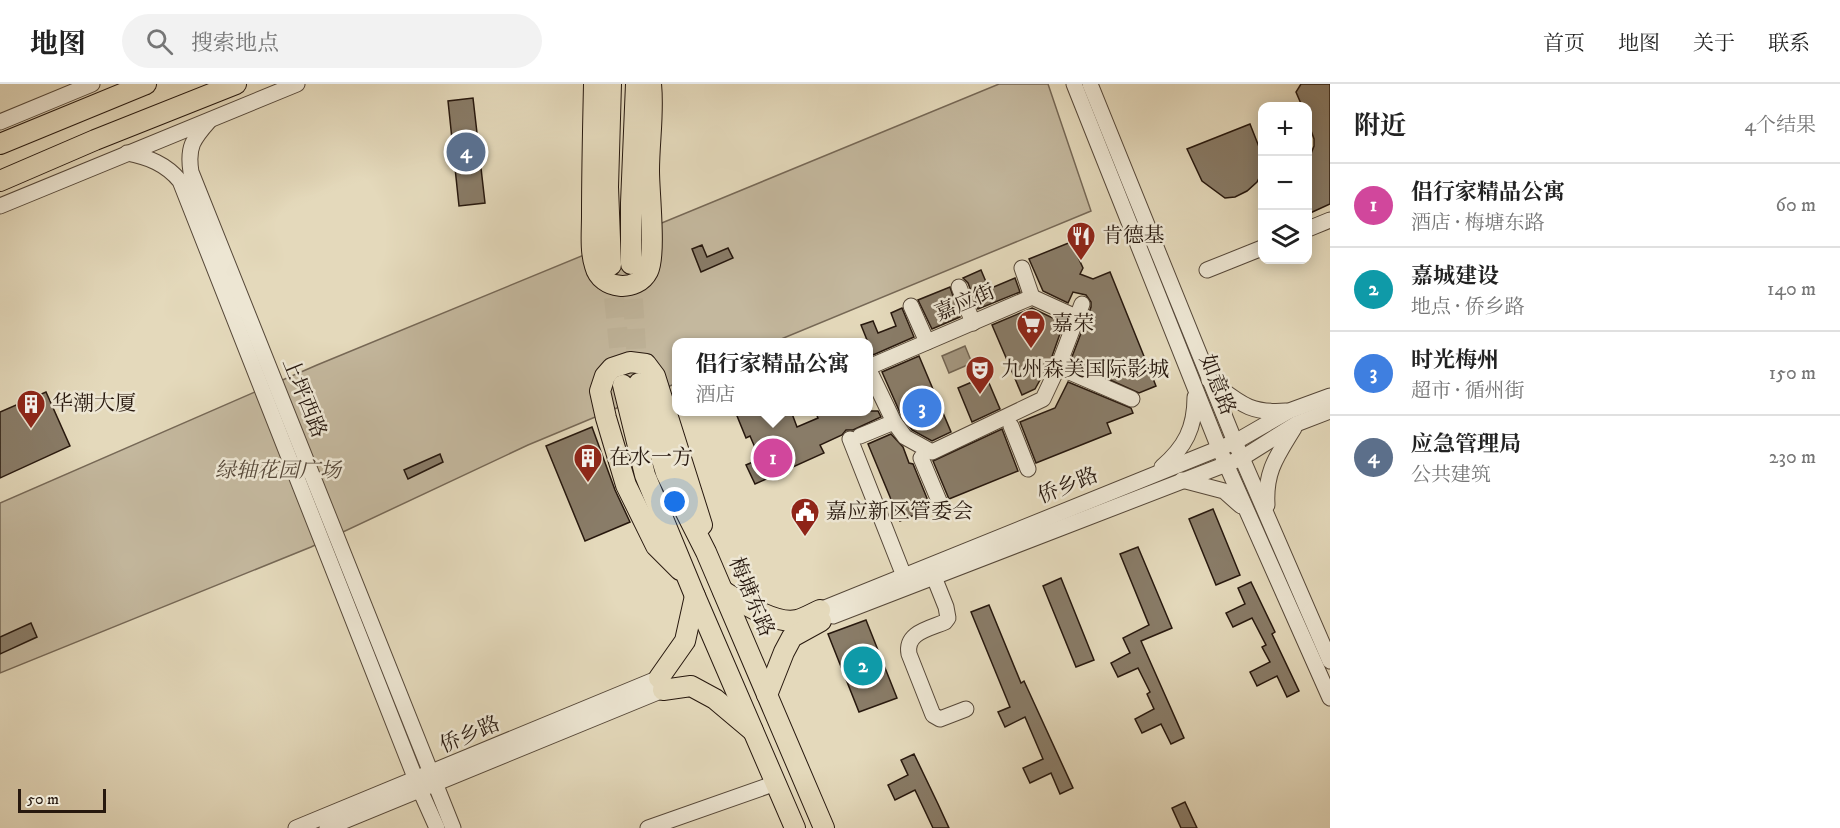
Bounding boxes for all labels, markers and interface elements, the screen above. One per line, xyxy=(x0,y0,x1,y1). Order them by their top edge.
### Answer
search box xyxy=(122,14,542,68)
icon: search xyxy=(143,25,176,58)
text: 地图 xyxy=(30,27,86,62)
text: 搜索地点 xyxy=(191,30,279,57)
text: 首页 xyxy=(1543,31,1585,57)
text: 地图 xyxy=(1618,31,1660,57)
text: 关于 xyxy=(1693,31,1735,57)
text: 联系 xyxy=(1768,31,1810,57)
map controls xyxy=(1258,102,1312,264)
button: + xyxy=(1258,102,1312,156)
text: 附近 xyxy=(1354,110,1406,143)
text: 4个结果 xyxy=(1744,113,1816,138)
pin: 4 xyxy=(446,130,486,174)
button: − xyxy=(1258,156,1312,210)
text: 侣行家精品公寓 xyxy=(1411,179,1565,206)
text: 1 xyxy=(1370,193,1377,218)
text: 60 m xyxy=(1776,193,1816,218)
button: layers xyxy=(1258,210,1312,264)
text: 酒店 · 梅塘东路 xyxy=(1411,211,1544,236)
restaurant icon: 肯德基 xyxy=(1065,220,1097,262)
place label: 肯德基 xyxy=(1102,223,1165,249)
text: 嘉城建设 xyxy=(1411,263,1499,290)
text: 2 xyxy=(1369,277,1378,302)
text: 140 m xyxy=(1767,277,1816,302)
street label: 嘉应街 xyxy=(931,279,999,327)
text: 地点 · 侨乡路 xyxy=(1411,295,1524,320)
supermarket icon: 嘉荣 xyxy=(1015,308,1047,350)
place label: 嘉荣 xyxy=(1052,311,1094,337)
popup xyxy=(672,338,873,416)
text: 时光梅州 xyxy=(1411,347,1499,374)
text: 侣行家精品公寓 xyxy=(695,351,850,378)
street label: 如意路 xyxy=(1193,351,1241,419)
street label: 上坪西路 xyxy=(276,354,332,442)
theatre icon: 九州森美国际影城 xyxy=(964,354,996,396)
place label: 九州森美国际影城 xyxy=(1001,357,1169,383)
text: 3 xyxy=(1370,361,1377,386)
text: 150 m xyxy=(1769,361,1816,386)
text: 超市 · 循州街 xyxy=(1411,379,1524,404)
text: 酒店 xyxy=(695,383,735,408)
pin: 3 xyxy=(902,386,942,430)
building icon: 华潮大厦 xyxy=(15,388,47,430)
place label: 华潮大厦 xyxy=(52,391,136,417)
text: 应急管理局 xyxy=(1411,431,1521,458)
pin: 1 xyxy=(754,436,792,481)
building icon: 在水一方 xyxy=(572,442,604,484)
place label: 在水一方 xyxy=(609,445,693,471)
text: 4 xyxy=(1368,445,1379,470)
text: 230 m xyxy=(1769,445,1816,470)
park label: 绿轴花园广场 xyxy=(215,458,343,484)
street label: 侨乡路 xyxy=(1034,462,1102,510)
text: 公共建筑 xyxy=(1411,463,1491,488)
your location xyxy=(660,487,689,516)
public building icon: 嘉应新区管委会 xyxy=(789,496,821,538)
place label: 嘉应新区管委会 xyxy=(826,499,973,525)
street label: 梅塘东路 xyxy=(723,553,779,641)
pin: 2 xyxy=(844,644,882,688)
street label: 侨乡路 xyxy=(436,711,504,759)
scale bar xyxy=(18,786,106,814)
text: 50 m xyxy=(27,789,59,809)

